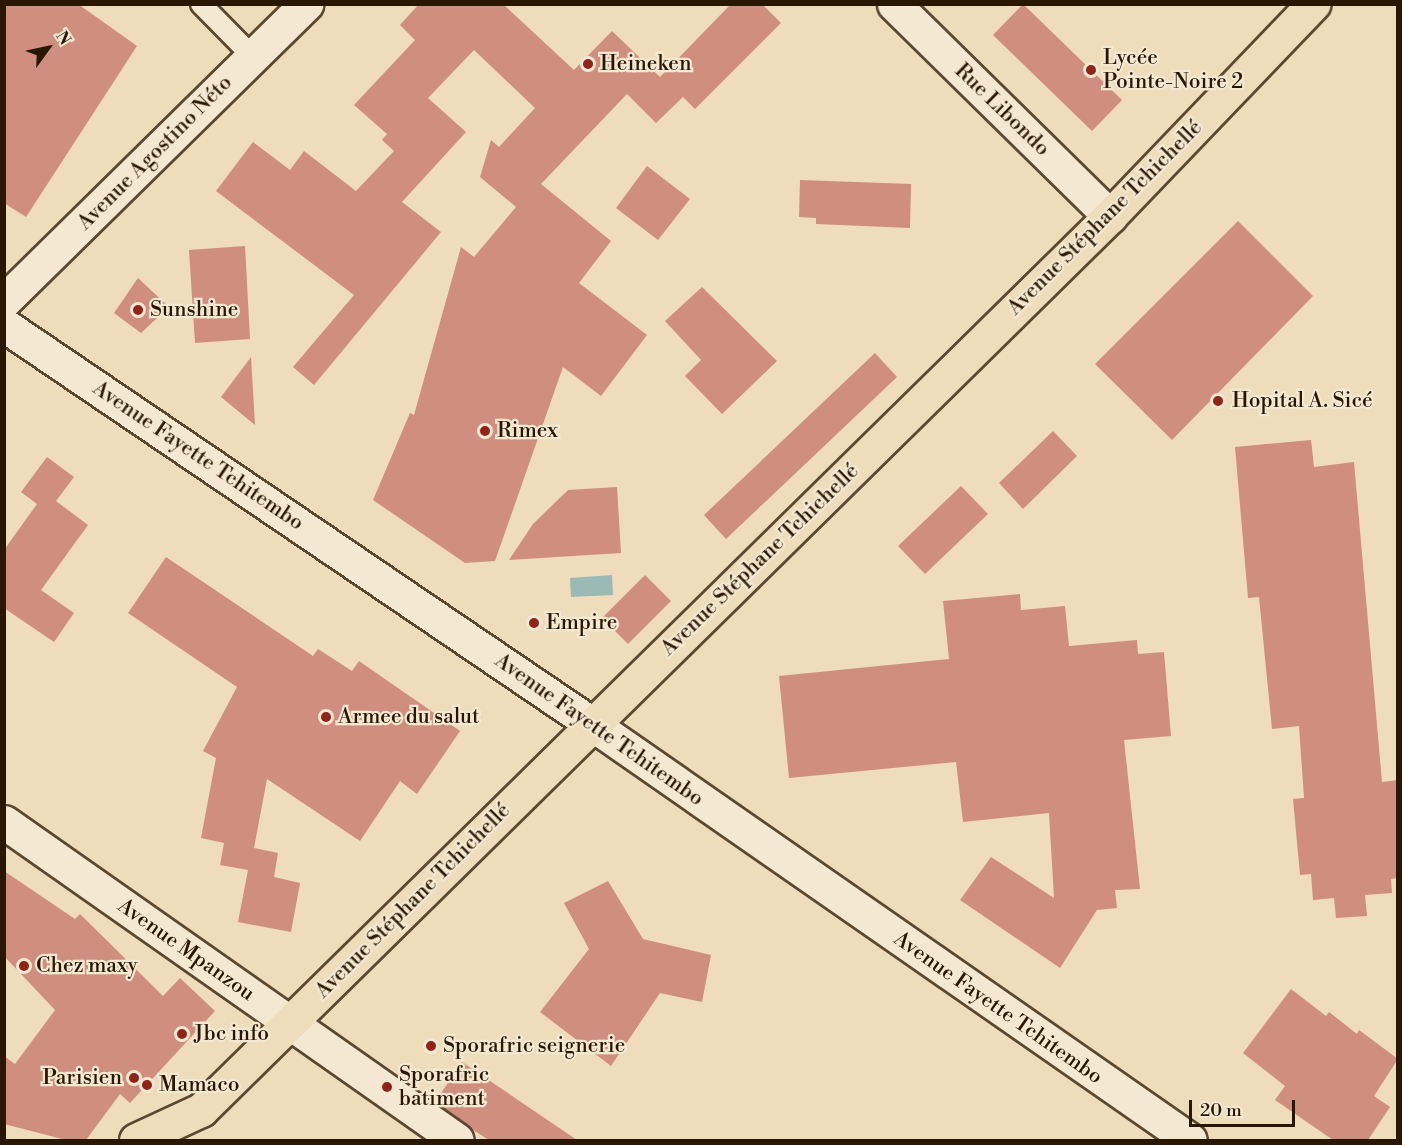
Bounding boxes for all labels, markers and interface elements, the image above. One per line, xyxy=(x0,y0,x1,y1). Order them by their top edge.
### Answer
north arrow xyxy=(18,18,78,78)
text: N xyxy=(51,27,75,49)
place label: Lycée Pointe-Noire 2 xyxy=(1103,45,1243,95)
place label: Heineken xyxy=(600,51,691,77)
marker: Heineken xyxy=(581,57,595,71)
street label: Rue Libondo xyxy=(949,58,1055,162)
marker: Lycée Pointe-Noire 2 xyxy=(1084,63,1098,77)
street label: Avenue Agostino Néto xyxy=(72,70,238,236)
street label: Avenue Stéphane Tchichellé xyxy=(1002,115,1208,321)
place label: Sunshine xyxy=(150,297,238,323)
marker: Sunshine xyxy=(131,303,145,317)
street label: Avenue Fayette Tchitembo xyxy=(88,376,308,536)
place label: Hopital A. Sicé xyxy=(1232,388,1373,414)
marker: Hopital A. Sicé xyxy=(1209,392,1227,410)
place label: Rimex xyxy=(497,418,558,444)
marker: Rimex xyxy=(478,424,492,438)
street label: Avenue Stéphane Tchichellé xyxy=(656,459,864,661)
place label: Empire xyxy=(546,610,617,636)
marker: Empire xyxy=(527,616,541,630)
street label: Avenue Fayette Tchitembo xyxy=(490,648,708,812)
place label: Armee du salut xyxy=(338,704,479,730)
marker: Armee du salut xyxy=(319,710,333,724)
street label: Avenue Stéphane Tchichellé xyxy=(310,798,516,1004)
street label: Avenue Mpanzou xyxy=(113,893,259,1007)
street label: Avenue Fayette Tchitembo xyxy=(889,926,1107,1090)
place label: Chez maxy xyxy=(36,953,138,979)
marker: Chez maxy xyxy=(17,959,31,973)
place label: Jbc info xyxy=(194,1021,269,1047)
marker: Jbc info xyxy=(175,1027,189,1041)
place label: Sporafric seignerie xyxy=(443,1033,625,1059)
marker: Sporafric seignerie xyxy=(424,1039,438,1053)
place label: Sporafric batiment xyxy=(399,1062,489,1112)
place label: Parisien xyxy=(42,1065,122,1091)
marker: Parisien xyxy=(127,1071,141,1085)
place label: Mamaco xyxy=(159,1072,240,1098)
marker: Mamaco xyxy=(140,1078,154,1092)
marker: Sporafric batiment xyxy=(380,1080,394,1094)
scale bar xyxy=(1192,1088,1298,1126)
text: 20 m xyxy=(1200,1099,1242,1122)

